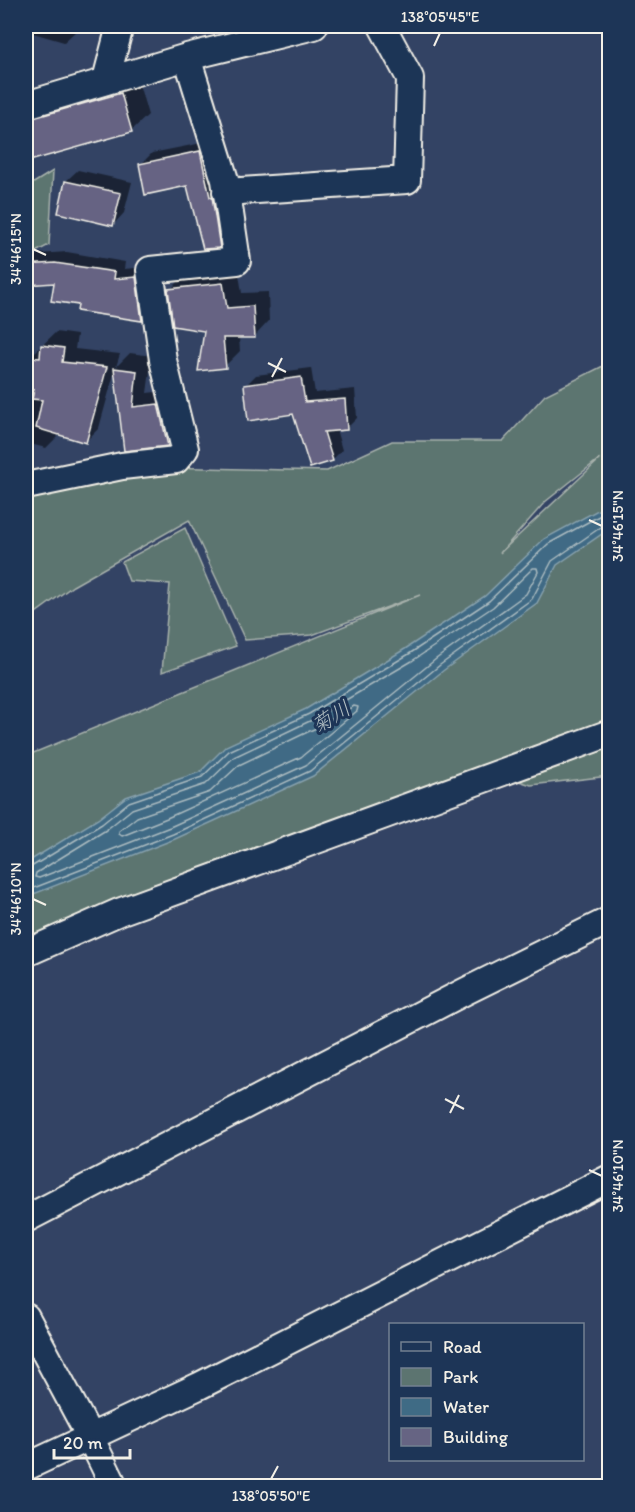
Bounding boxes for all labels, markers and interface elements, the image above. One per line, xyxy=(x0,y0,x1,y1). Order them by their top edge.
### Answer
text: 138°05'45"E xyxy=(401,8,479,26)
text: 34°46'15"N xyxy=(7,213,25,285)
text: 34°46'15"N xyxy=(609,490,627,562)
water label: 菊川 xyxy=(306,695,355,738)
text: 34°46'10"N xyxy=(7,862,25,936)
text: 34°46'10"N xyxy=(609,1139,627,1213)
legend xyxy=(389,1323,584,1461)
text: Road xyxy=(443,1336,482,1358)
text: Park xyxy=(443,1366,478,1388)
text: Water xyxy=(443,1396,489,1418)
scale bar xyxy=(54,1422,130,1460)
text: Building xyxy=(443,1426,509,1448)
text: 20 m xyxy=(63,1432,103,1454)
text: 138°05'50"E xyxy=(232,1487,310,1505)

